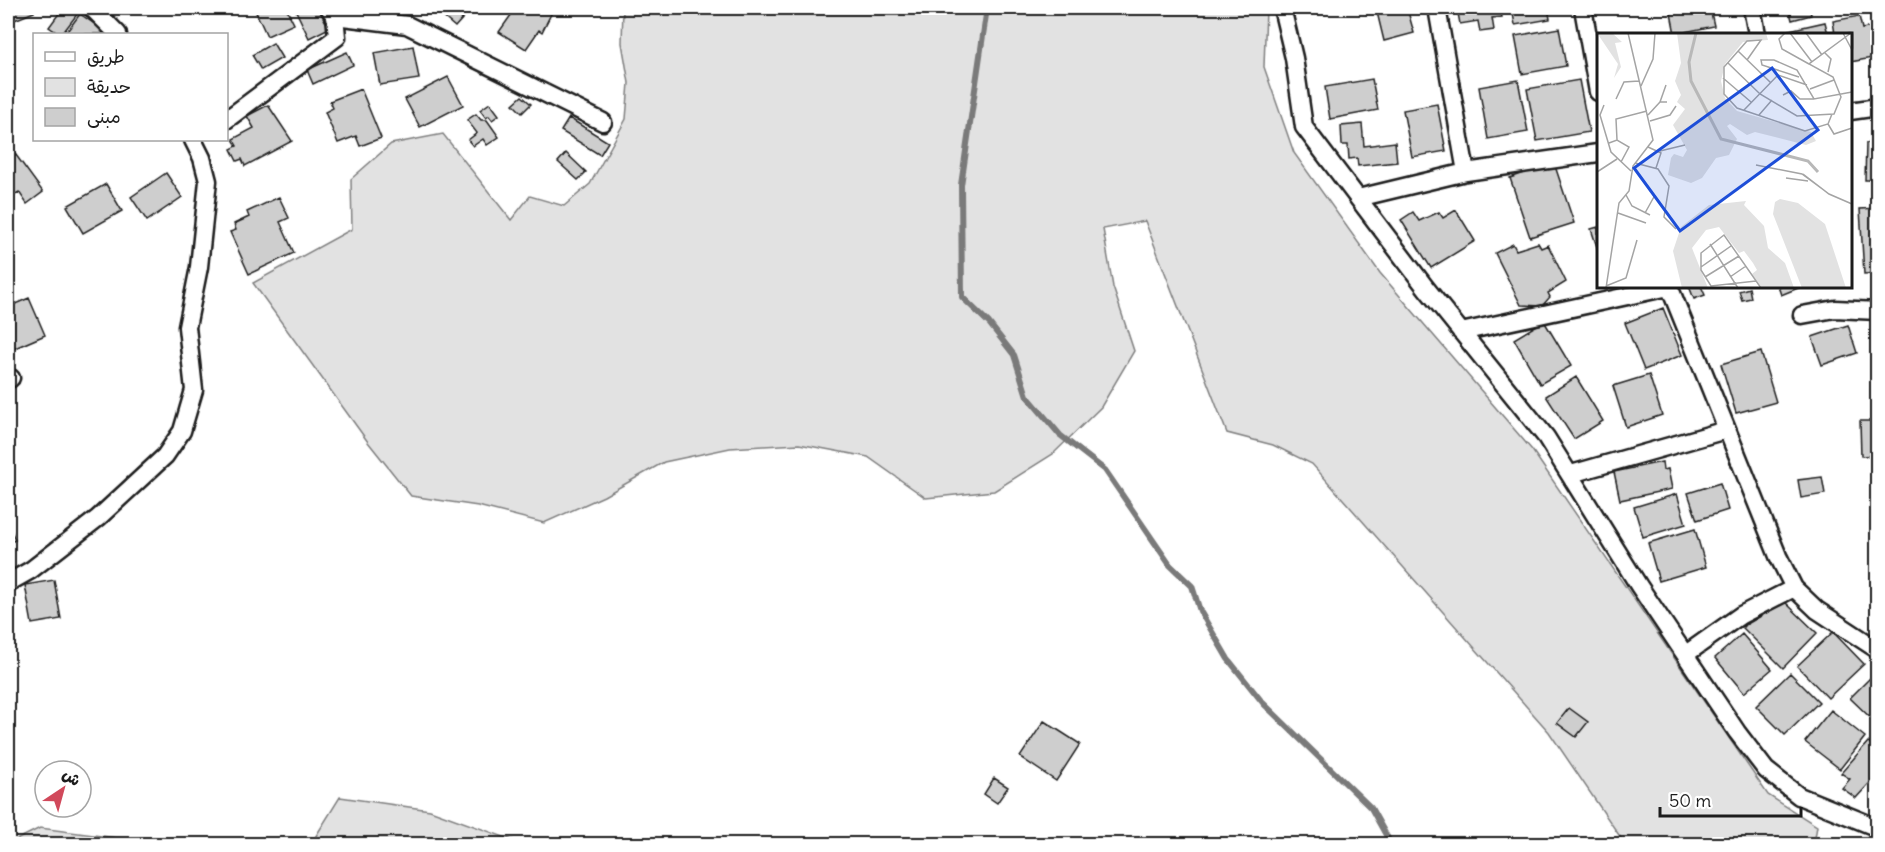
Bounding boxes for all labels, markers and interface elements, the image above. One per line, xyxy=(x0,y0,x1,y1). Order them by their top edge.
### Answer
legend xyxy=(33,33,228,141)
inset map xyxy=(1597,33,1852,288)
text: طريق xyxy=(87,45,125,68)
text: حديقة xyxy=(87,75,131,98)
text: مبنى xyxy=(87,105,121,128)
north arrow xyxy=(33,759,93,819)
text: ش xyxy=(59,764,85,790)
scale bar xyxy=(1660,780,1801,818)
text: 50 m xyxy=(1669,789,1711,812)

